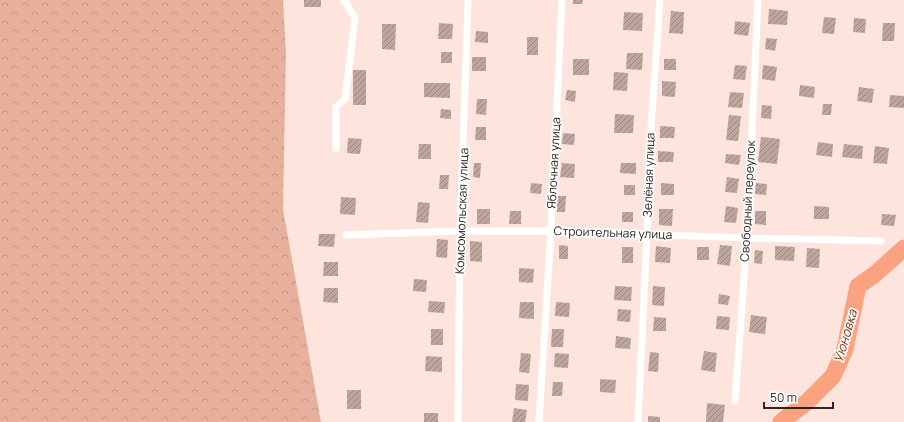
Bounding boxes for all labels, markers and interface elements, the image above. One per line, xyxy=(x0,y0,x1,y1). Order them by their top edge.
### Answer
street label: Яблочная улица xyxy=(543,117,564,209)
street label: Зелёная улица xyxy=(639,132,658,218)
street label: Свободный переулок xyxy=(736,139,759,262)
street label: Комсомольская улица xyxy=(451,147,472,274)
street label: Строительная улица xyxy=(553,222,673,243)
water label: Уюновка xyxy=(829,307,861,365)
scale bar xyxy=(764,384,833,410)
text: 50 m xyxy=(770,389,797,406)

